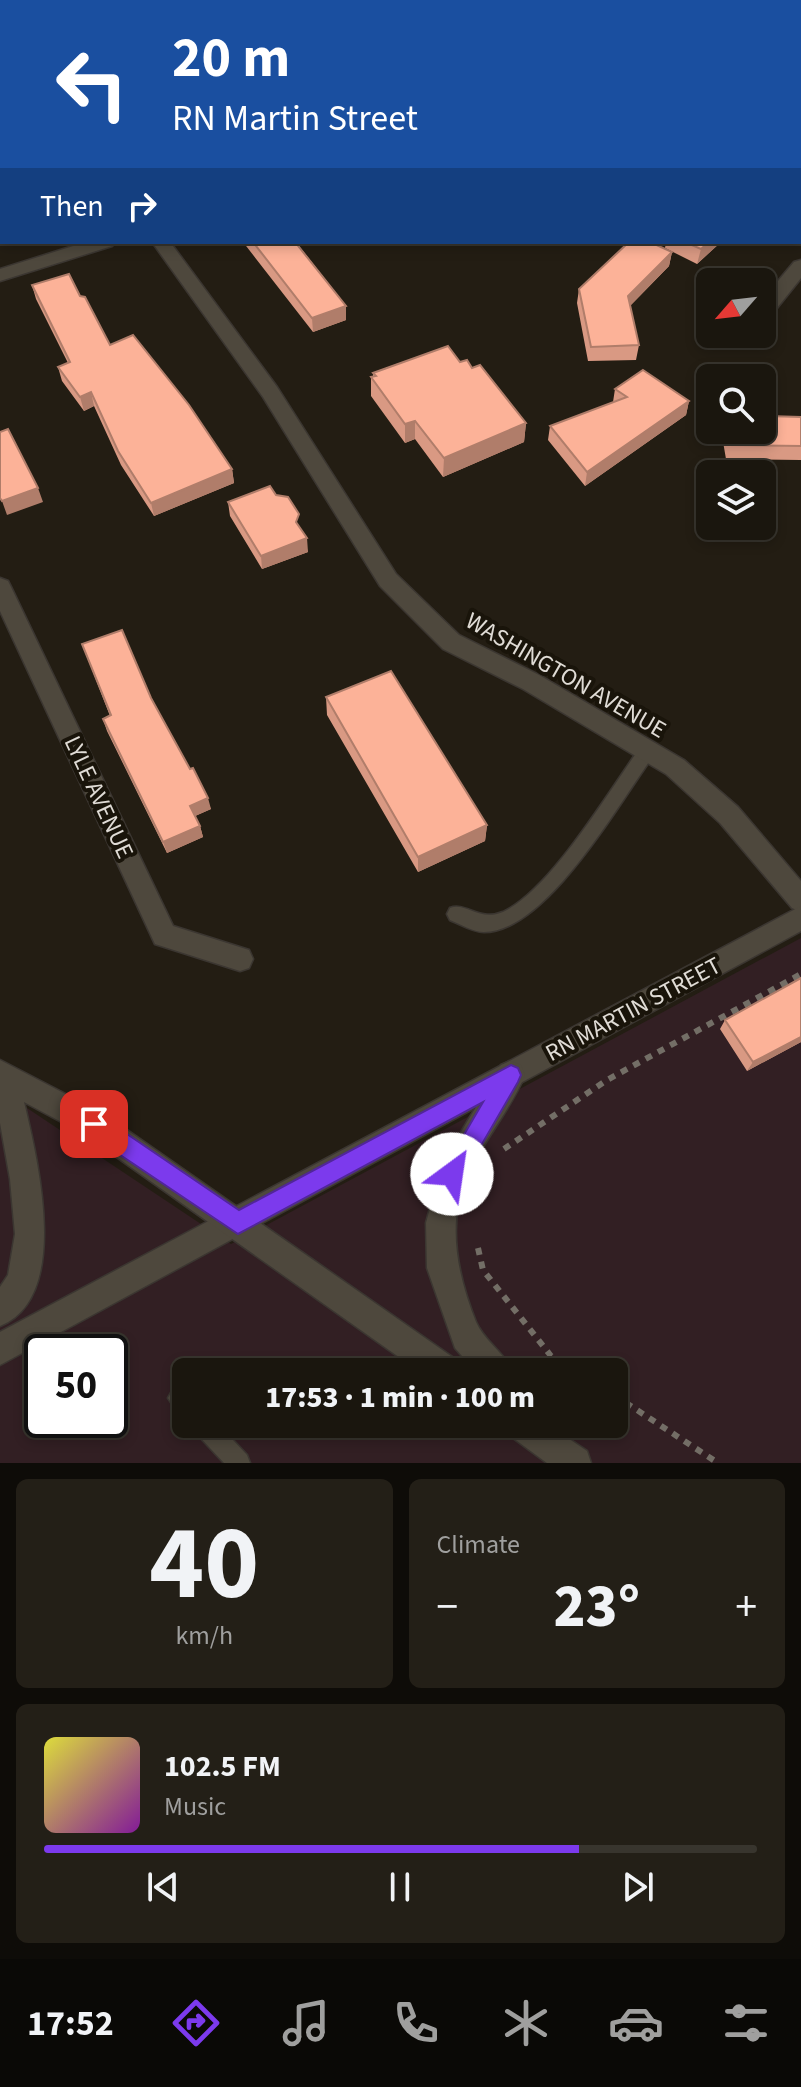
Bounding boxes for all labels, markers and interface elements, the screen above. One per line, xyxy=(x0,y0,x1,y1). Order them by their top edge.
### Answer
text: 20 m xyxy=(172,19,290,98)
icon: left xyxy=(40,32,144,136)
text: RN Martin Street xyxy=(172,93,418,144)
icon: right xyxy=(120,184,164,228)
text: Then xyxy=(40,185,104,228)
north arrow xyxy=(696,268,776,348)
map controls xyxy=(696,268,776,540)
button: search xyxy=(696,364,776,444)
button: layers xyxy=(696,460,776,540)
street label: WASHINGTON AVENUE xyxy=(459,604,673,747)
street label: LYLE AVENUE xyxy=(55,730,142,864)
street label: RN MARTIN STREET xyxy=(539,948,727,1071)
pin xyxy=(60,1090,128,1158)
icon: arrive xyxy=(72,1102,116,1146)
position arrow xyxy=(410,1132,494,1216)
speed limit sign: 50 xyxy=(24,1334,128,1438)
text: 17:53 · 1 min · 100 m xyxy=(265,1376,535,1419)
text: 40 xyxy=(149,1491,259,1639)
text: Climate xyxy=(437,1526,520,1563)
text: 23° xyxy=(554,1565,640,1650)
text: − xyxy=(437,1576,458,1639)
text: + xyxy=(735,1576,757,1639)
text: km/h xyxy=(175,1617,233,1654)
text: 102.5 FM xyxy=(164,1745,281,1788)
text: Music xyxy=(164,1788,226,1825)
icon: previous xyxy=(141,1865,185,1909)
icon: pause xyxy=(378,1865,422,1909)
icon: next xyxy=(616,1865,660,1909)
icon: directions xyxy=(168,1995,224,2051)
icon: music xyxy=(278,1995,334,2051)
icon: phone xyxy=(388,1995,444,2051)
icon: climate xyxy=(498,1995,554,2051)
icon: car xyxy=(608,1995,664,2051)
icon: filters xyxy=(718,1995,774,2051)
text: 17:52 xyxy=(27,1998,114,2049)

